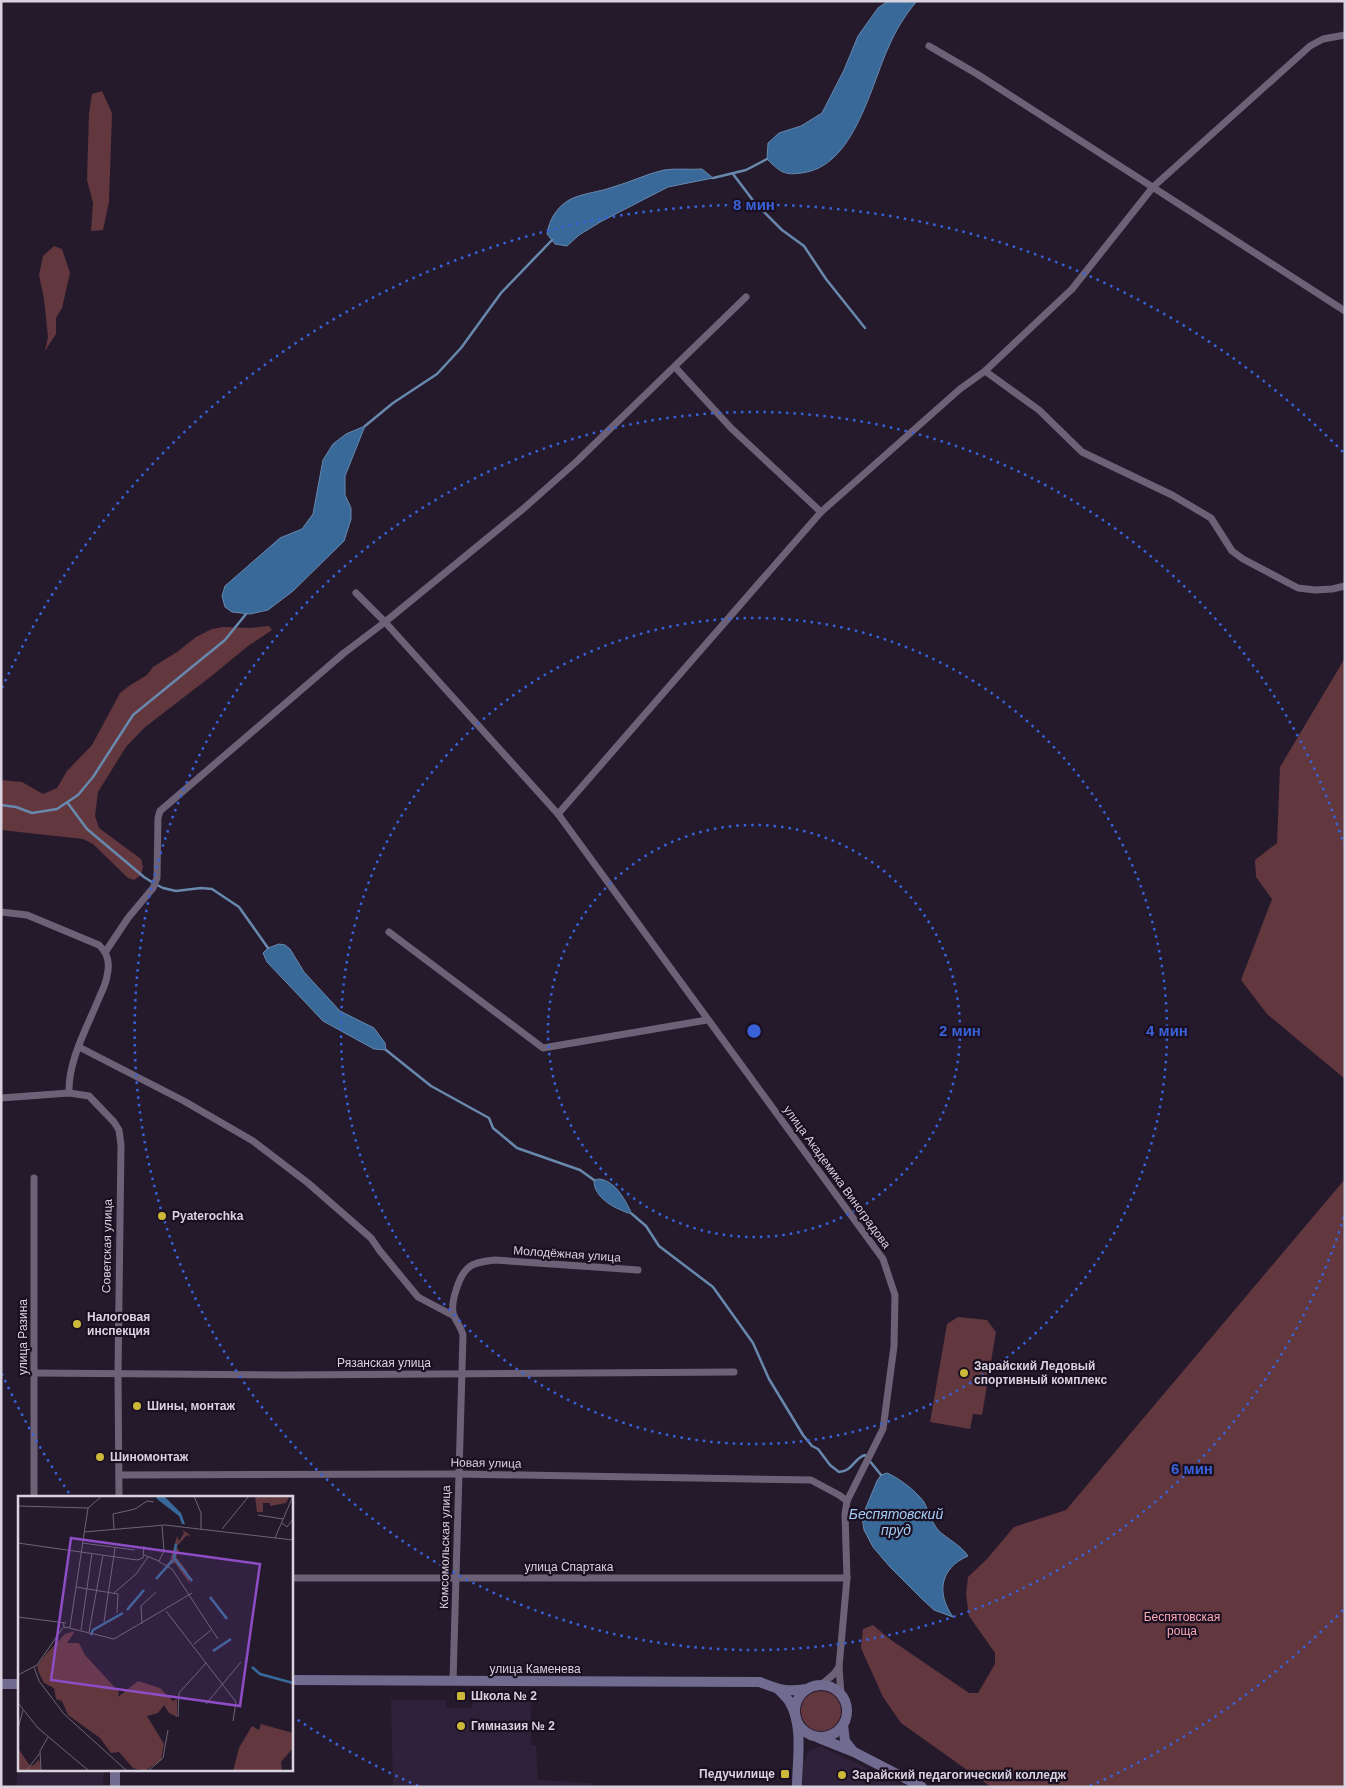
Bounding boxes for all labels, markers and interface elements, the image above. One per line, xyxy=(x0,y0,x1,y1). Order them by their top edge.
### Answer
text: 8 мин xyxy=(733,196,775,213)
centre of rings xyxy=(745,1022,763,1040)
text: 2 мин xyxy=(939,1022,981,1039)
text: 4 мин xyxy=(1146,1022,1188,1039)
street label: улица Академика Виноградова xyxy=(780,1103,894,1251)
street label: Советская улица xyxy=(99,1198,115,1293)
place label: Pyaterochka xyxy=(172,1209,244,1223)
marker: Pyaterochka xyxy=(156,1210,168,1222)
street label: Молодёжная улица xyxy=(513,1243,622,1265)
street label: улица Разина xyxy=(16,1299,30,1375)
place label: Налоговая инспекция xyxy=(87,1310,150,1338)
marker: Налоговая инспекция xyxy=(71,1318,83,1330)
street label: Рязанская улица xyxy=(337,1356,431,1370)
place label: Зарайский Ледовый спортивный комплекс xyxy=(974,1359,1107,1387)
marker: Зарайский Ледовый спортивный комплекс xyxy=(958,1367,970,1379)
place label: Шины, монтаж xyxy=(147,1399,235,1413)
marker: Шины, монтаж xyxy=(131,1400,143,1412)
place label: Шиномонтаж xyxy=(110,1450,189,1464)
marker: Шиномонтаж xyxy=(94,1451,106,1463)
street label: Новая улица xyxy=(450,1455,522,1471)
text: 6 мин xyxy=(1171,1460,1213,1477)
street label: Комсомольская улица xyxy=(437,1485,453,1609)
inset map xyxy=(18,1496,292,1770)
water label: Беспятовский пруд xyxy=(849,1506,943,1538)
street label: улица Спартака xyxy=(525,1560,614,1574)
park label: Беспятовская роща xyxy=(1144,1610,1220,1638)
street label: улица Каменева xyxy=(489,1662,581,1676)
place label: Школа № 2 xyxy=(471,1689,537,1703)
marker: Школа № 2 xyxy=(455,1690,467,1702)
place label: Гимназия № 2 xyxy=(471,1719,555,1733)
marker: Гимназия № 2 xyxy=(455,1720,467,1732)
place label: Педучилище xyxy=(699,1767,775,1781)
marker: Педучилище xyxy=(779,1768,791,1780)
place label: Зарайский педагогический колледж xyxy=(852,1768,1067,1782)
marker: Зарайский педагогический колледж xyxy=(836,1769,848,1781)

